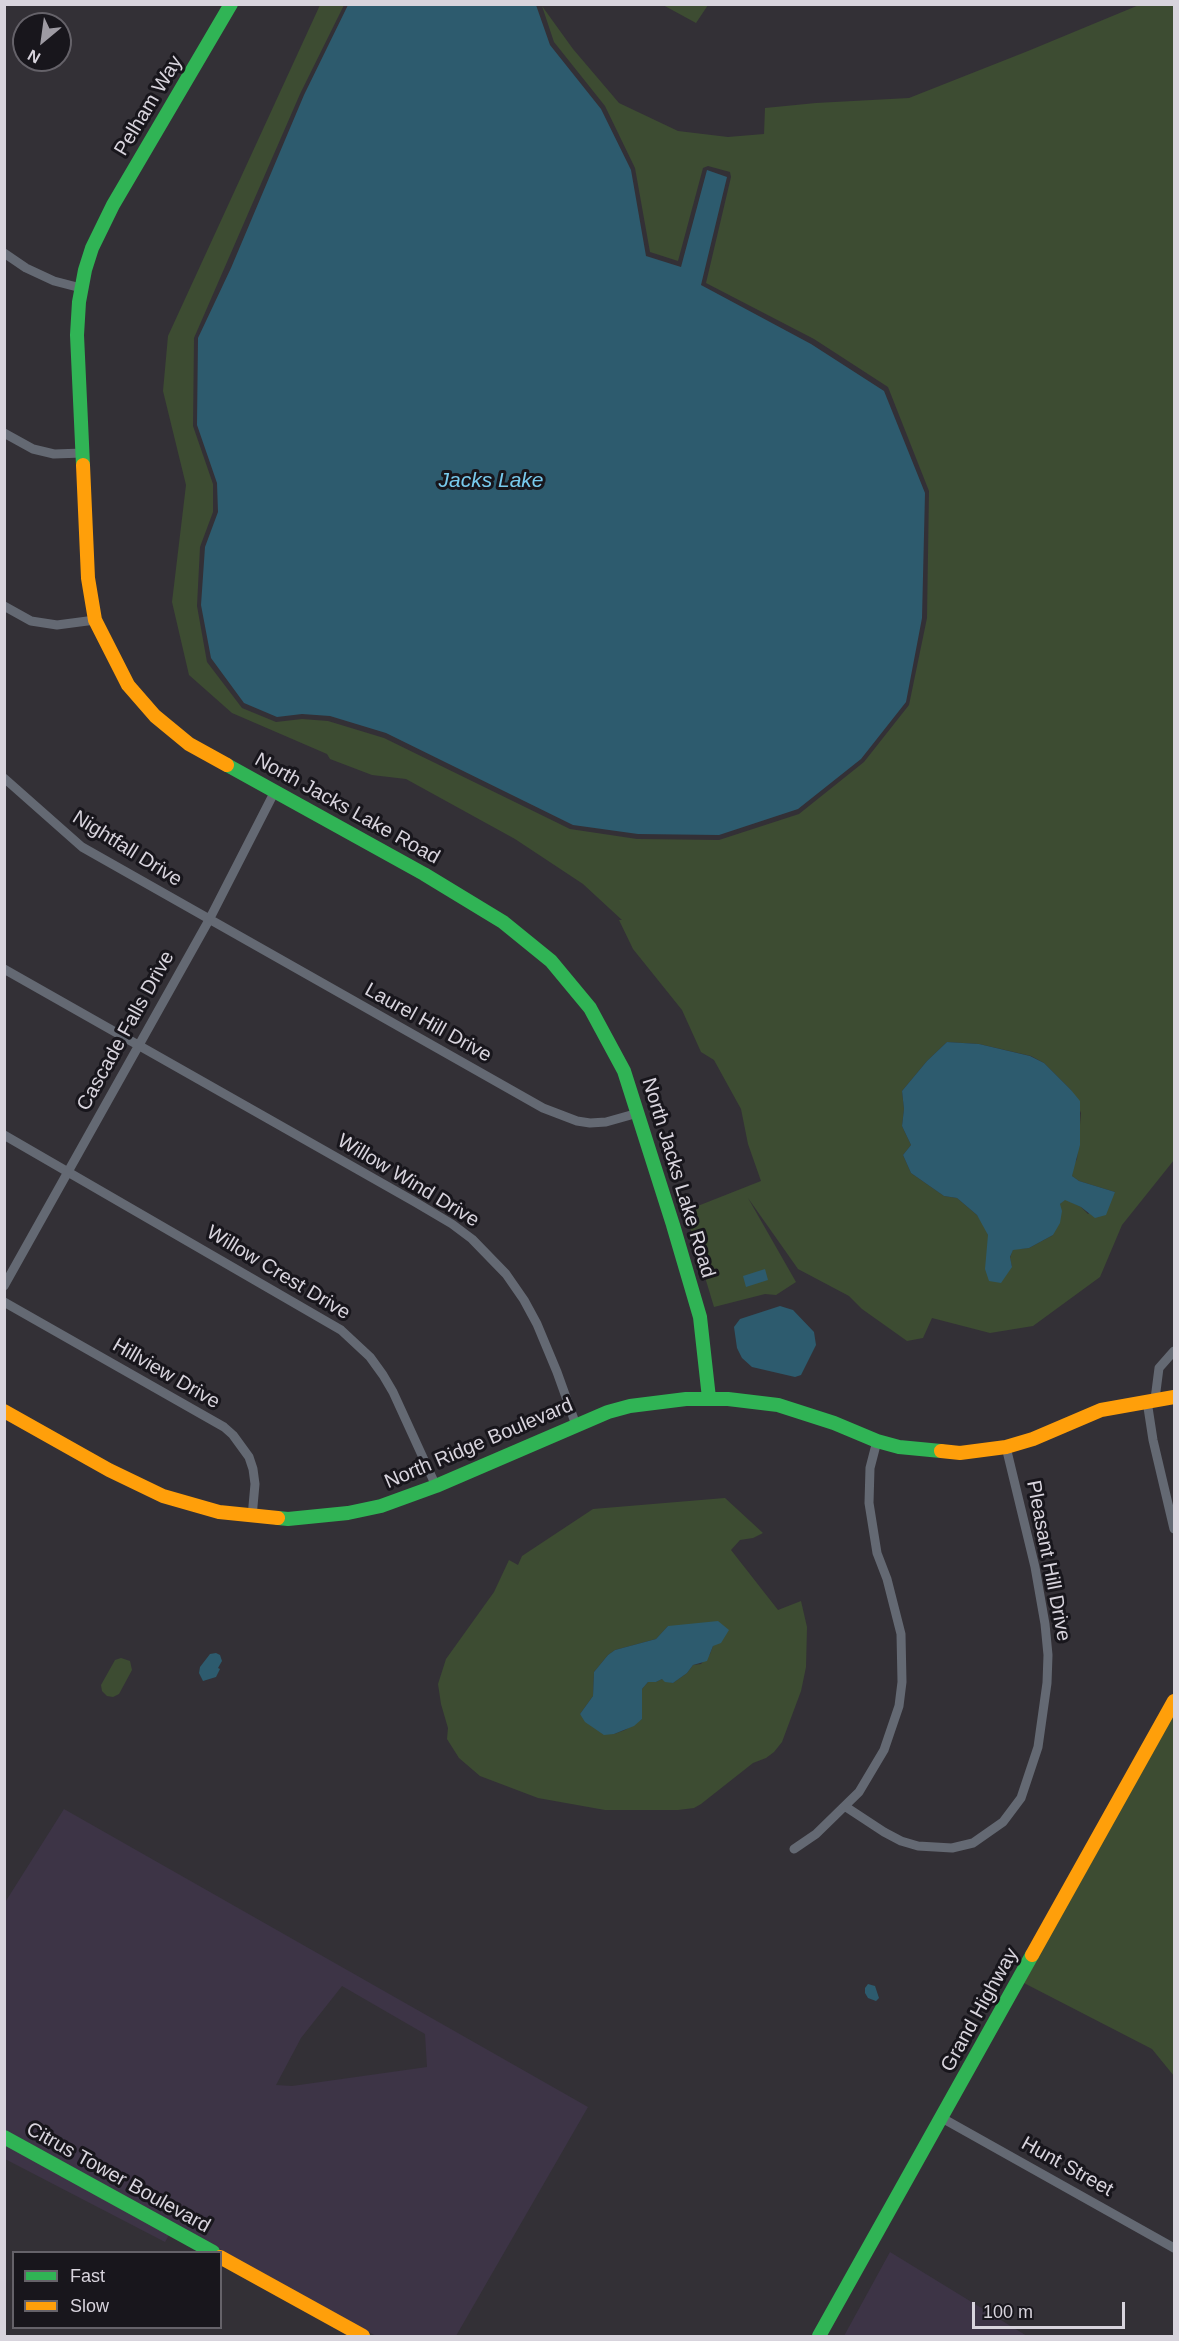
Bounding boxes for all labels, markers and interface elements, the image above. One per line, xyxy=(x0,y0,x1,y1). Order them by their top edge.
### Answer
north arrow xyxy=(12,12,72,72)
text: N xyxy=(25,46,43,67)
street label: Pelham Way xyxy=(110,52,188,160)
water label: Jacks Lake xyxy=(438,468,544,494)
street label: North Jacks Lake Road xyxy=(250,748,444,870)
street label: Nightfall Drive xyxy=(68,806,186,892)
street label: Cascade Falls Drive xyxy=(72,947,180,1115)
street label: Laurel Hill Drive xyxy=(360,978,496,1068)
street label: North Jacks Lake Road xyxy=(636,1075,720,1281)
street label: Willow Wind Drive xyxy=(333,1129,483,1233)
street label: Willow Crest Drive xyxy=(202,1221,354,1325)
street label: Hillview Drive xyxy=(108,1334,224,1414)
street label: North Ridge Boulevard xyxy=(381,1393,577,1495)
street label: Pleasant Hill Drive xyxy=(1021,1479,1075,1643)
street label: Grand Highway xyxy=(936,1944,1024,2076)
street label: Citrus Tower Boulevard xyxy=(22,2117,214,2239)
street label: Hunt Street xyxy=(1017,2132,1117,2202)
legend xyxy=(12,2251,222,2329)
text: Fast xyxy=(70,2266,105,2286)
scale bar xyxy=(975,2290,1128,2328)
text: Slow xyxy=(70,2296,109,2316)
text: 100 m xyxy=(983,2302,1033,2322)

